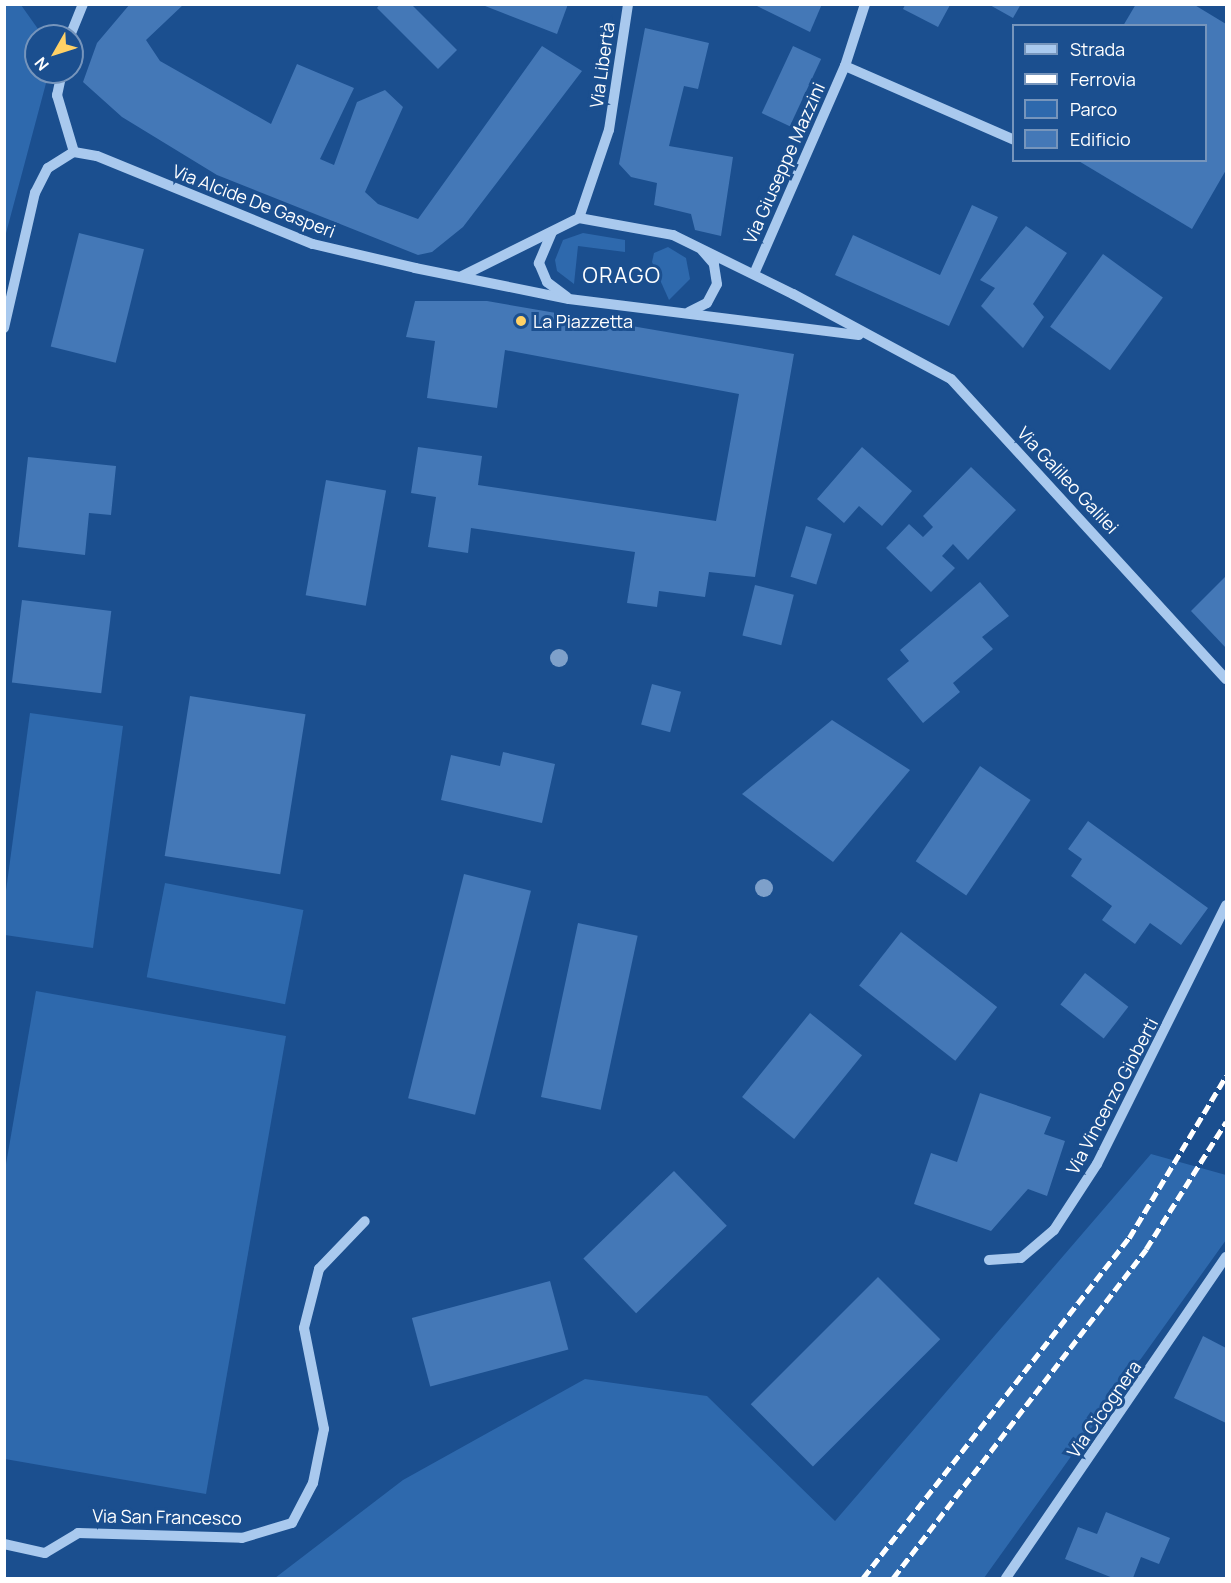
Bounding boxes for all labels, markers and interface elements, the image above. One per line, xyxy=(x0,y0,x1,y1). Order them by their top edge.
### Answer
street label: Via Libertà xyxy=(585,21,619,109)
north arrow xyxy=(24,24,84,84)
legend xyxy=(1012,24,1207,162)
text: Strada xyxy=(1070,37,1125,61)
text: N xyxy=(29,53,54,75)
text: Ferrovia xyxy=(1070,67,1136,91)
street label: Via Giuseppe Mazzini xyxy=(739,79,829,247)
text: Parco xyxy=(1070,97,1117,121)
text: Edificio xyxy=(1070,127,1131,151)
street label: Via Alcide De Gasperi xyxy=(169,160,339,242)
district label: ORAGO xyxy=(583,262,661,288)
place label: La Piazzetta xyxy=(533,310,633,332)
marker: La Piazzetta xyxy=(514,314,528,328)
street label: Via Galileo Galilei xyxy=(1013,422,1123,538)
street label: Via Vincenzo Gioberti xyxy=(1062,1014,1162,1178)
street label: Via Cicognera xyxy=(1063,1356,1145,1462)
street label: Via San Francesco xyxy=(92,1505,242,1529)

